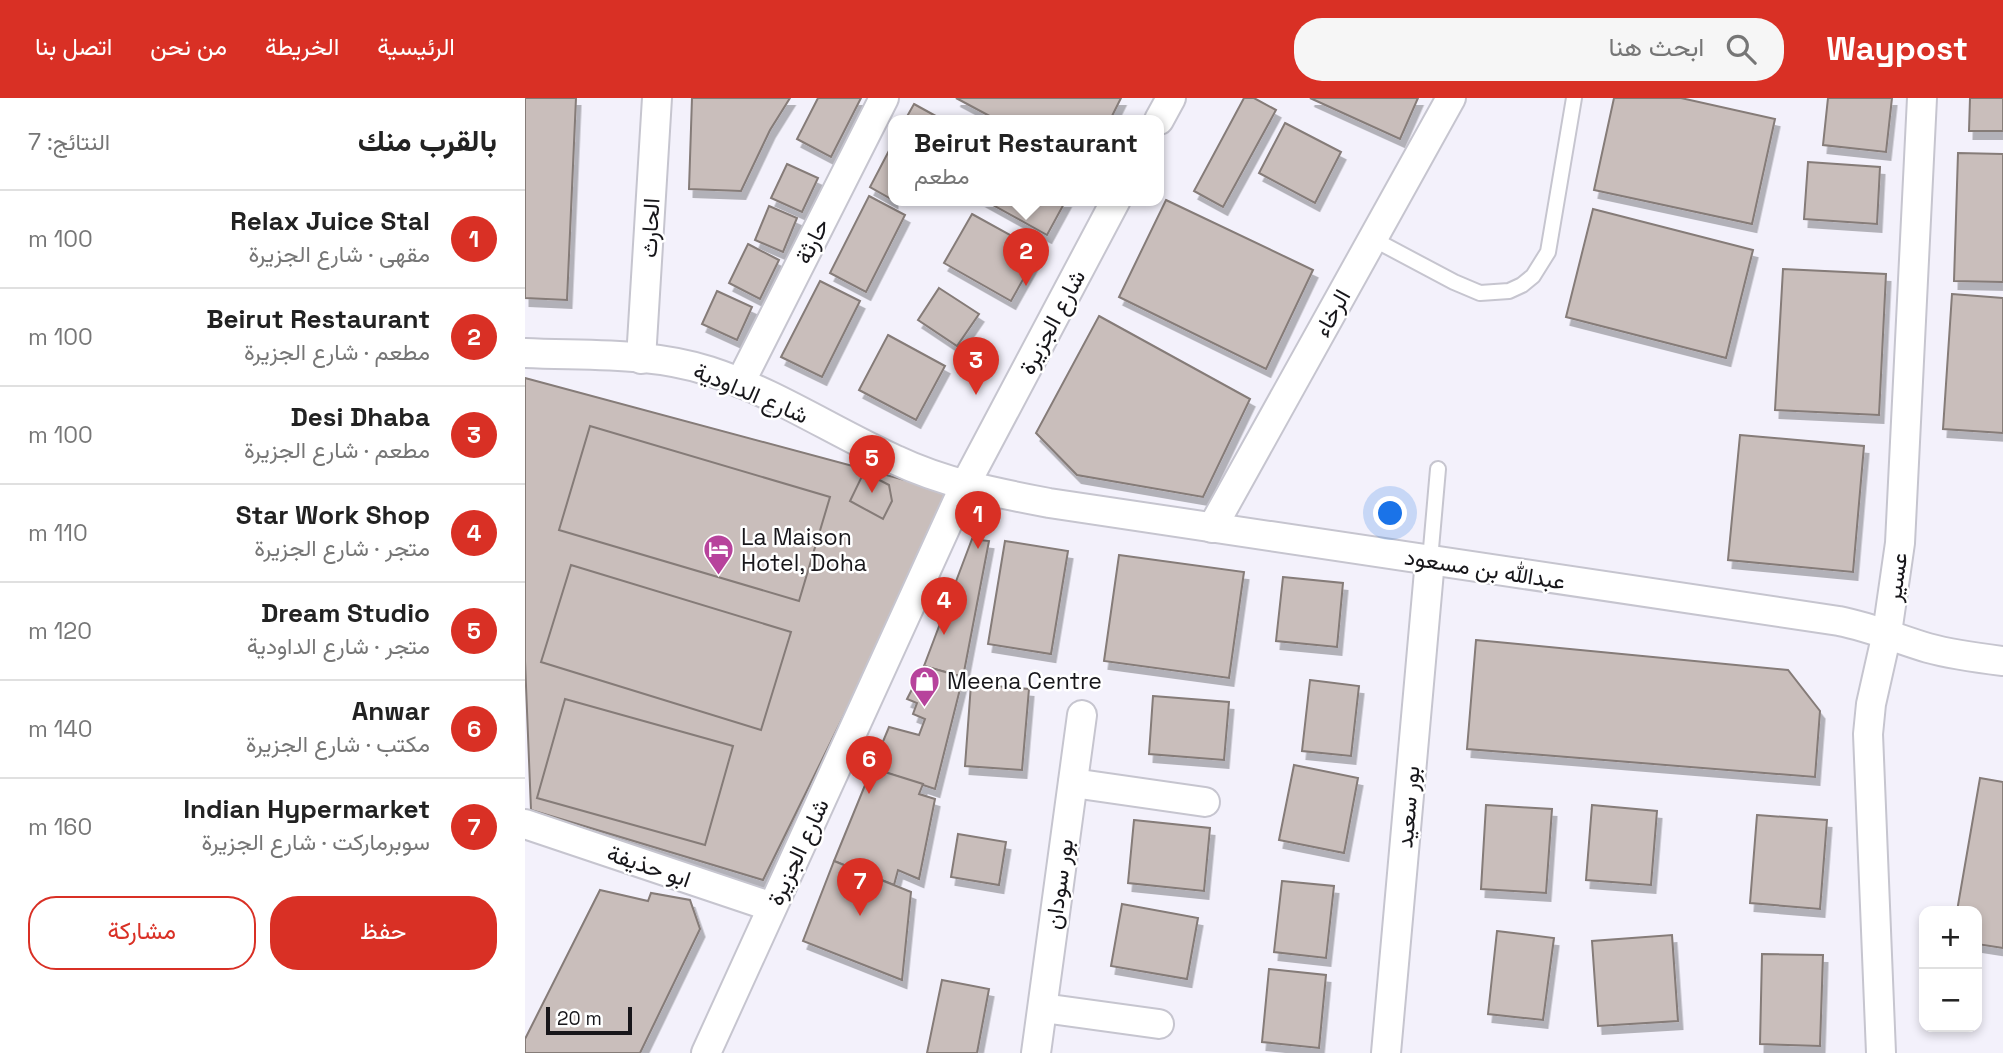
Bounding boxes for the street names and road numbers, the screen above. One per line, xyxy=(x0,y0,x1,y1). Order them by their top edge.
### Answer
street label: الحارث xyxy=(633,197,667,259)
street label: حارثة xyxy=(788,213,836,269)
street label: شارع الجزيرة xyxy=(1012,264,1093,380)
street label: الرخاء xyxy=(1307,284,1357,342)
street label: شارع الداودية xyxy=(689,355,813,432)
street label: عبدالله بن مسعود xyxy=(1402,541,1568,597)
street label: عسير xyxy=(1878,550,1914,605)
street label: بور سعيد xyxy=(1389,765,1427,849)
street label: شارع الجزيرة xyxy=(760,794,837,911)
street label: بور سودان xyxy=(1038,837,1080,931)
street label: ابو حذيفة xyxy=(603,838,695,894)

